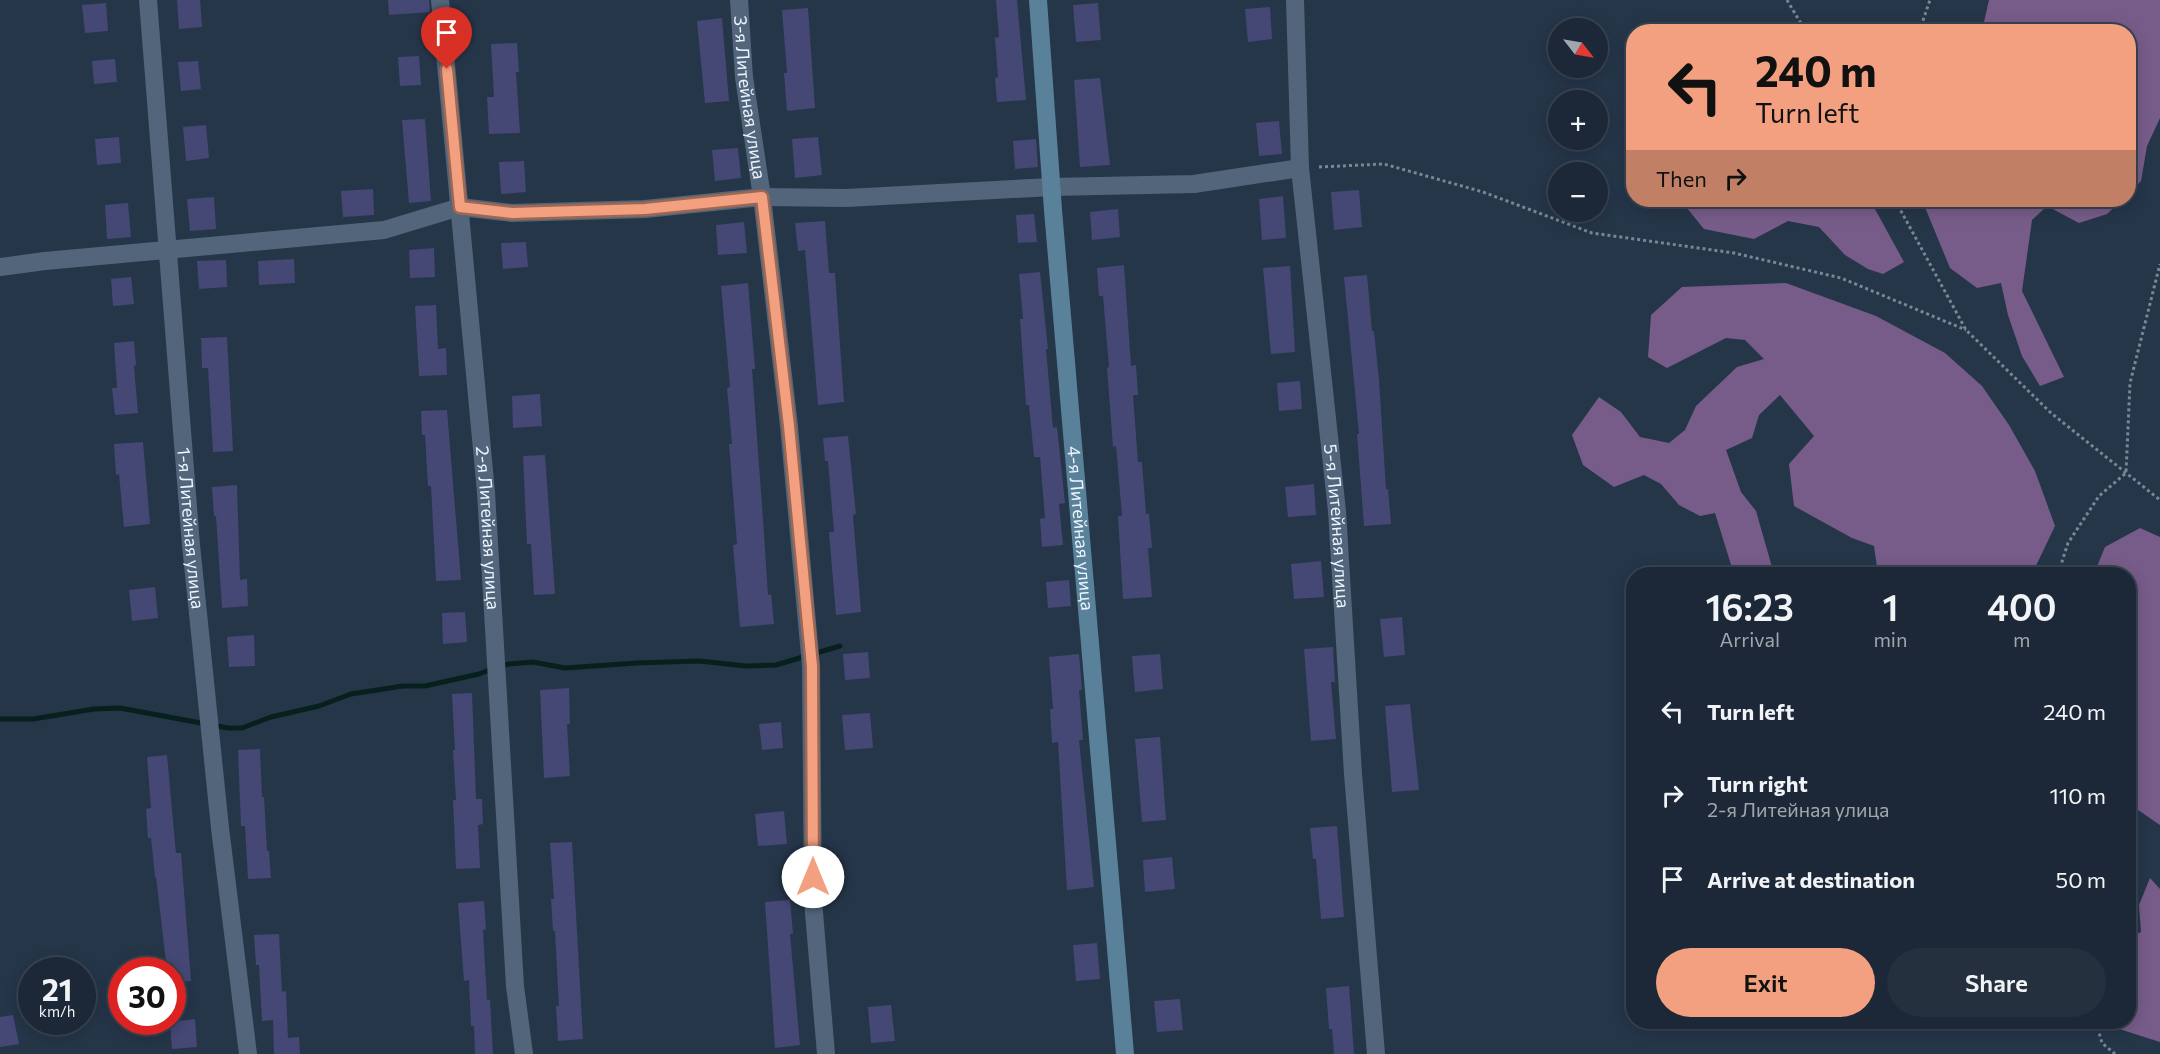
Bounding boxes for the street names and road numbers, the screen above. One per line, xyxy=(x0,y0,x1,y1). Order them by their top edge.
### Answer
street label: 3-я Литейная улица xyxy=(730,15,771,181)
street label: 5-я Литейная улица xyxy=(1320,443,1355,609)
street label: 2-я Литейная улица xyxy=(472,445,505,610)
street label: 4-я Литейная улица xyxy=(1063,445,1099,611)
street label: 1-я Литейная улица xyxy=(173,447,209,610)

